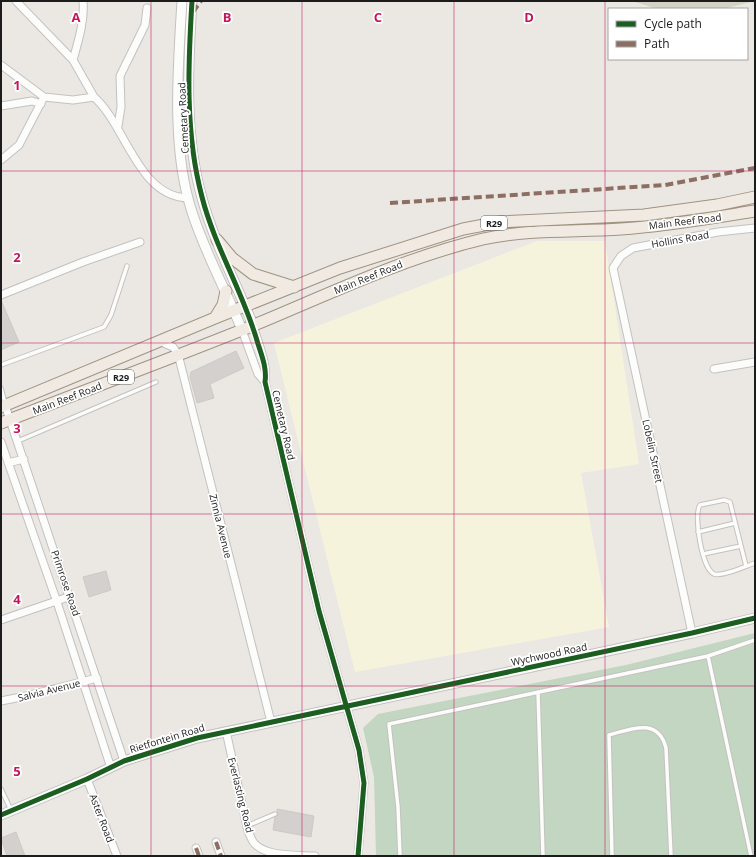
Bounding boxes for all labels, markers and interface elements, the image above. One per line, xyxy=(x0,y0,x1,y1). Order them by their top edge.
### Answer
text: A xyxy=(72,8,81,26)
text: B xyxy=(223,8,232,26)
text: C xyxy=(374,8,382,26)
text: D xyxy=(524,8,534,26)
legend xyxy=(608,8,748,60)
text: Cycle path xyxy=(644,15,702,32)
text: Path xyxy=(644,35,670,52)
text: 1 xyxy=(13,76,21,94)
street label: Cemetary Road xyxy=(174,82,192,154)
street label: Main Reef Road xyxy=(648,210,722,232)
road number: R29 xyxy=(481,216,507,230)
street label: Hollins Road xyxy=(650,227,710,251)
text: 2 xyxy=(13,248,21,266)
street label: Main Reef Road xyxy=(332,257,404,297)
road number: R29 xyxy=(108,370,134,384)
street label: Main Reef Road xyxy=(30,378,104,418)
street label: Cemetary Road xyxy=(269,389,299,461)
street label: Lobelin Street xyxy=(639,418,667,485)
text: 3 xyxy=(13,419,21,437)
street label: Zinnia Avenue xyxy=(206,492,236,560)
street label: Primrose Road xyxy=(48,548,84,618)
text: 4 xyxy=(13,590,21,608)
street label: Wychwood Road xyxy=(510,639,588,669)
street label: Salvia Avenue xyxy=(16,675,82,705)
street label: Rietfontein Road xyxy=(128,720,206,756)
street label: Everlasting Road xyxy=(225,756,257,834)
text: 5 xyxy=(13,762,21,780)
street label: Aster Road xyxy=(86,792,118,844)

